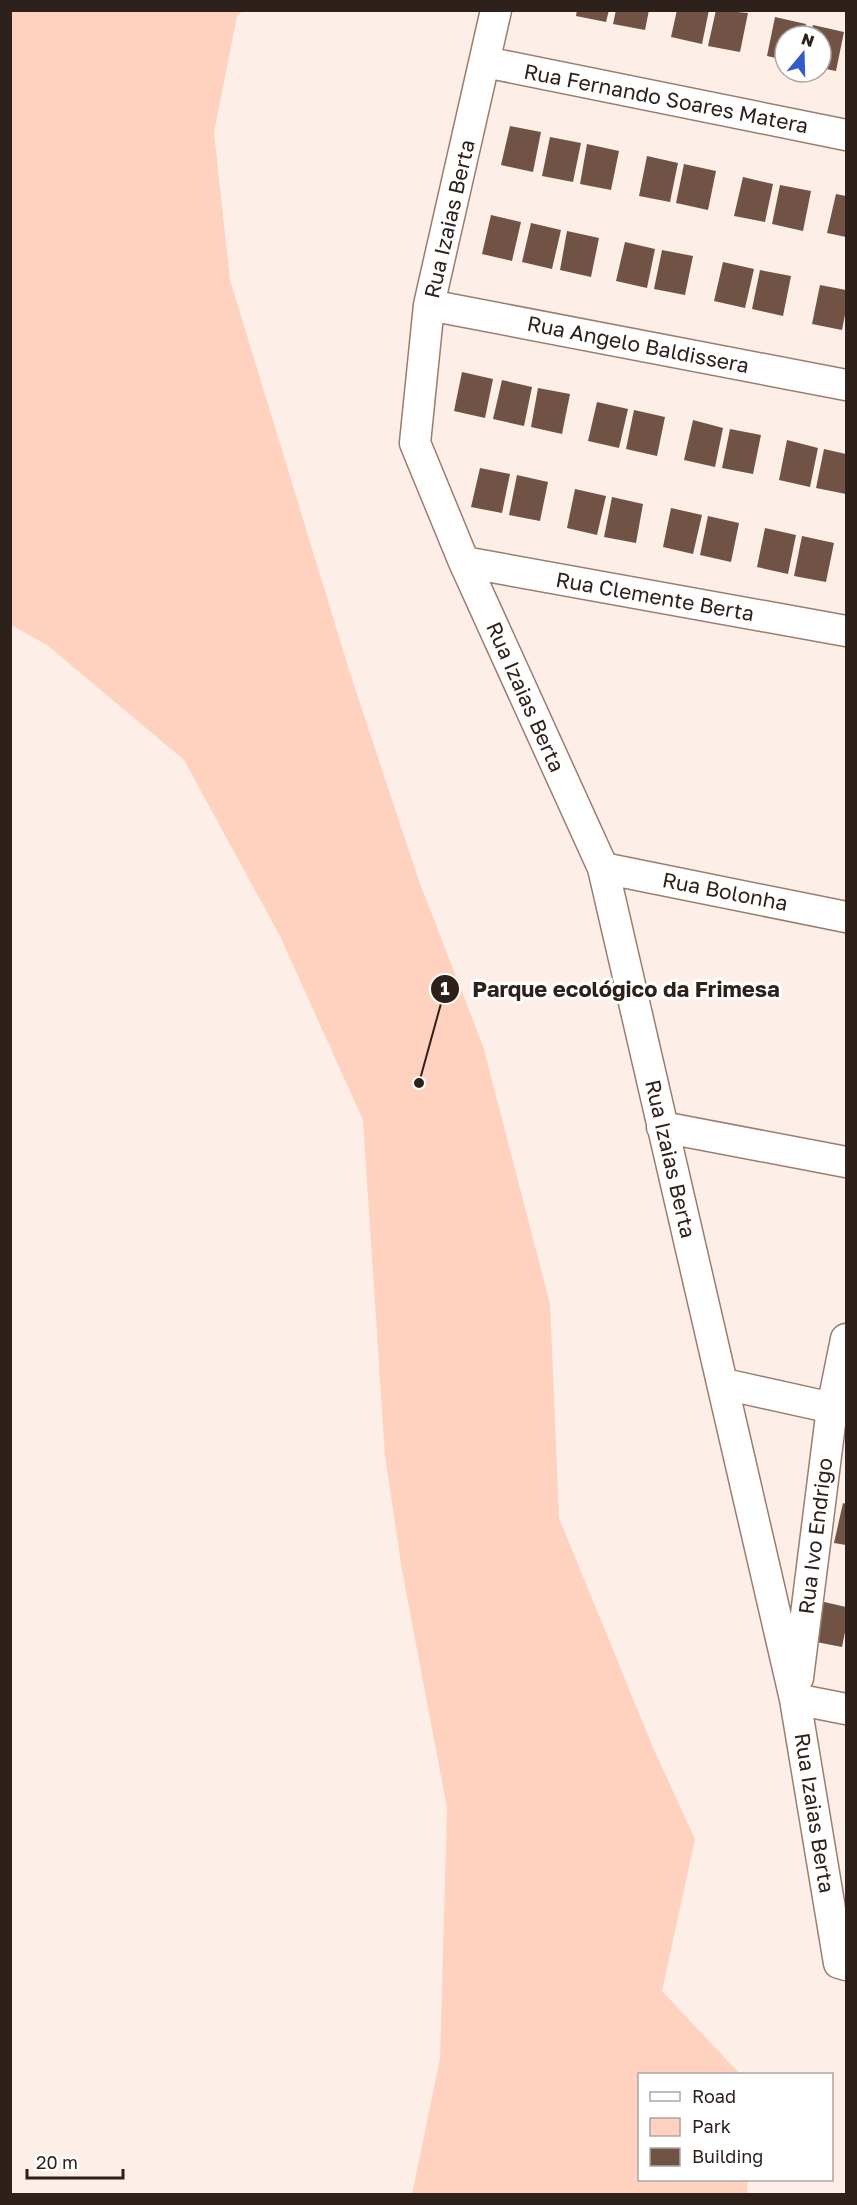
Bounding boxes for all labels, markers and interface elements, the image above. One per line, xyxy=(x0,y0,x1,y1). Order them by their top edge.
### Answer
north arrow xyxy=(773,24,833,84)
text: N xyxy=(799,28,817,51)
street label: Rua Fernando Soares Matera xyxy=(522,58,811,138)
street label: Rua Izaias Berta xyxy=(418,137,480,301)
street label: Rua Angelo Baldissera xyxy=(525,310,751,378)
street label: Rua Clemente Berta xyxy=(554,566,756,626)
street label: Rua Izaias Berta xyxy=(481,617,571,776)
street label: Rua Bolonha xyxy=(660,866,790,916)
callout: Parque ecológico da Frimesa xyxy=(430,969,792,1009)
text: Parque ecológico da Frimesa xyxy=(472,975,780,1002)
text: 1 xyxy=(440,977,450,999)
street label: Rua Izaias Berta xyxy=(640,1077,702,1241)
street label: Rua Ivo Endrigo xyxy=(793,1456,838,1616)
street label: Rua Izaias Berta xyxy=(789,1731,840,1895)
legend xyxy=(638,2073,833,2181)
text: Road xyxy=(692,2085,736,2107)
text: Park xyxy=(692,2115,731,2137)
scale bar xyxy=(27,2142,123,2180)
text: Building xyxy=(692,2145,763,2167)
text: 20 m xyxy=(36,2151,78,2173)

